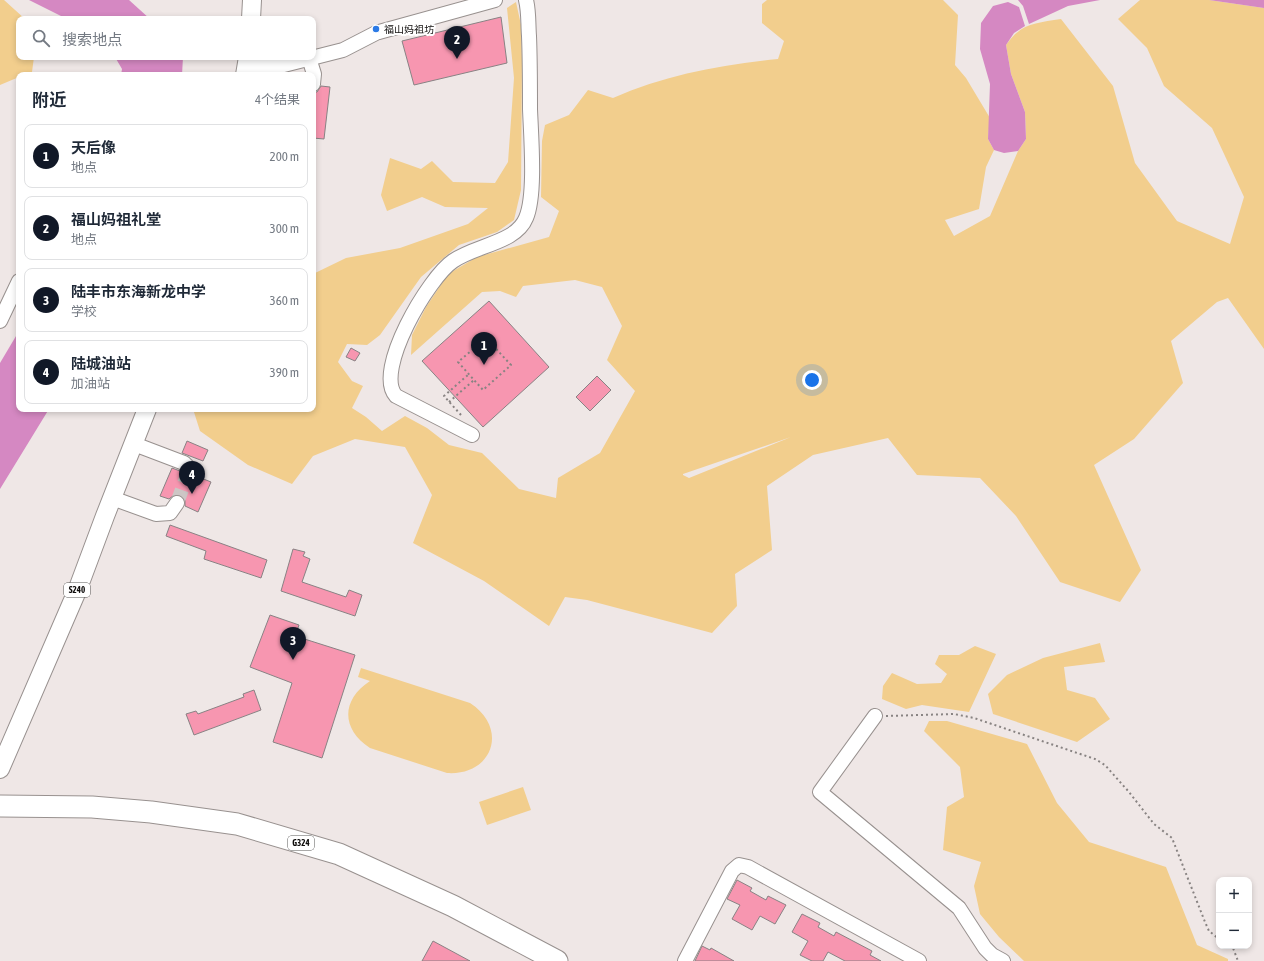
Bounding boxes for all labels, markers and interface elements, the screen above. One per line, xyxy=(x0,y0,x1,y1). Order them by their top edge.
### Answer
search box xyxy=(16,16,316,60)
marker: 福山妈祖坊 xyxy=(371,24,381,34)
place label: 福山妈祖坊 xyxy=(384,24,434,35)
pin: 2 xyxy=(444,26,470,59)
icon: search xyxy=(30,27,52,49)
text: 搜索地点 xyxy=(62,31,122,48)
text: 附近 xyxy=(32,90,66,110)
text: 4个结果 xyxy=(255,92,300,107)
text: 天后像 xyxy=(71,139,116,156)
text: 1 xyxy=(43,149,49,164)
text: 200 m xyxy=(270,149,299,164)
text: 地点 xyxy=(71,160,97,175)
text: 福山妈祖礼堂 xyxy=(71,211,161,228)
text: 2 xyxy=(43,221,49,236)
text: 300 m xyxy=(270,221,299,236)
text: 地点 xyxy=(71,232,97,247)
text: 陆丰市东海新龙中学 xyxy=(71,283,206,300)
text: 3 xyxy=(43,293,49,308)
text: 360 m xyxy=(270,293,299,308)
text: 学校 xyxy=(71,304,97,319)
pin: 1 xyxy=(471,332,497,365)
text: 陆城油站 xyxy=(71,355,131,372)
text: 4 xyxy=(43,365,49,380)
text: 390 m xyxy=(270,365,299,380)
your location xyxy=(802,370,822,390)
text: 加油站 xyxy=(71,376,110,391)
pin: 4 xyxy=(179,461,205,494)
road number: S240 xyxy=(64,583,90,597)
pin: 3 xyxy=(280,627,306,660)
road number: G324 xyxy=(288,836,314,850)
map controls xyxy=(1216,877,1252,949)
button: + xyxy=(1216,877,1252,913)
button: − xyxy=(1216,913,1252,949)

